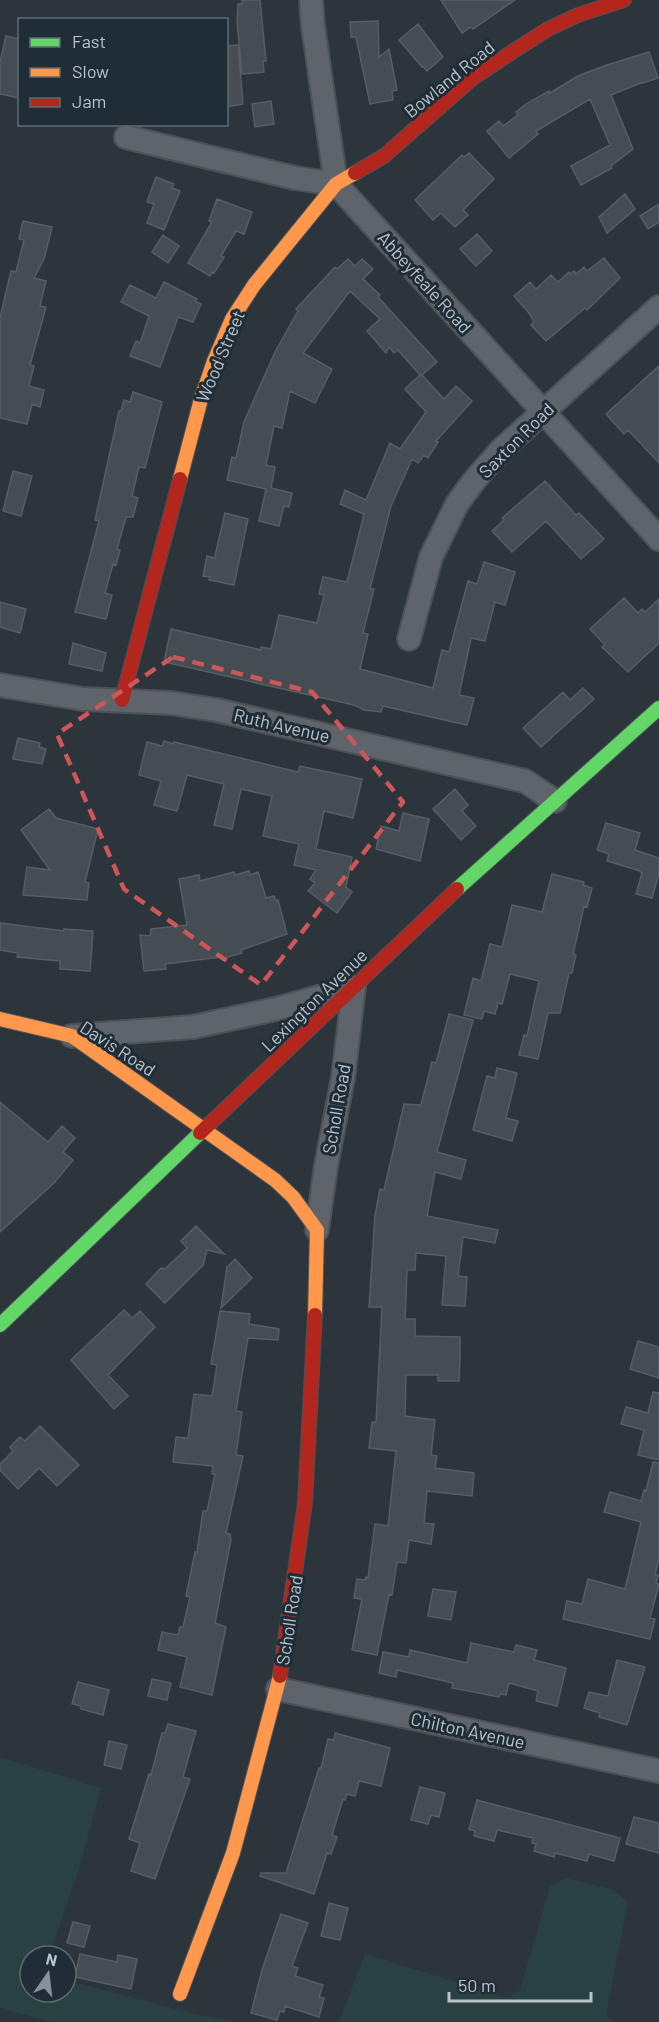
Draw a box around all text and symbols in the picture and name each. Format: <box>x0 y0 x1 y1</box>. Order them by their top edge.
legend <box>18 18 228 126</box>
text: Fast <box>72 30 106 52</box>
street label: Bowland Road <box>399 36 499 122</box>
text: Slow <box>72 60 109 82</box>
text: Jam <box>72 90 106 112</box>
street label: Abbeyfeale Road <box>373 227 477 337</box>
street label: Wood Street <box>191 307 249 405</box>
street label: Saxton Road <box>474 398 558 482</box>
street label: Ruth Avenue <box>232 703 332 747</box>
street label: Lexington Avenue <box>256 944 372 1056</box>
street label: Davis Road <box>76 1016 160 1080</box>
street label: Scholl Road <box>317 1062 355 1156</box>
street label: Scholl Road <box>271 1573 307 1667</box>
street label: Chilton Avenue <box>409 1707 527 1753</box>
north arrow <box>18 1944 78 2004</box>
text: N <box>44 1948 59 1969</box>
scale bar <box>449 1965 592 2003</box>
text: 50 m <box>458 1974 496 1996</box>

